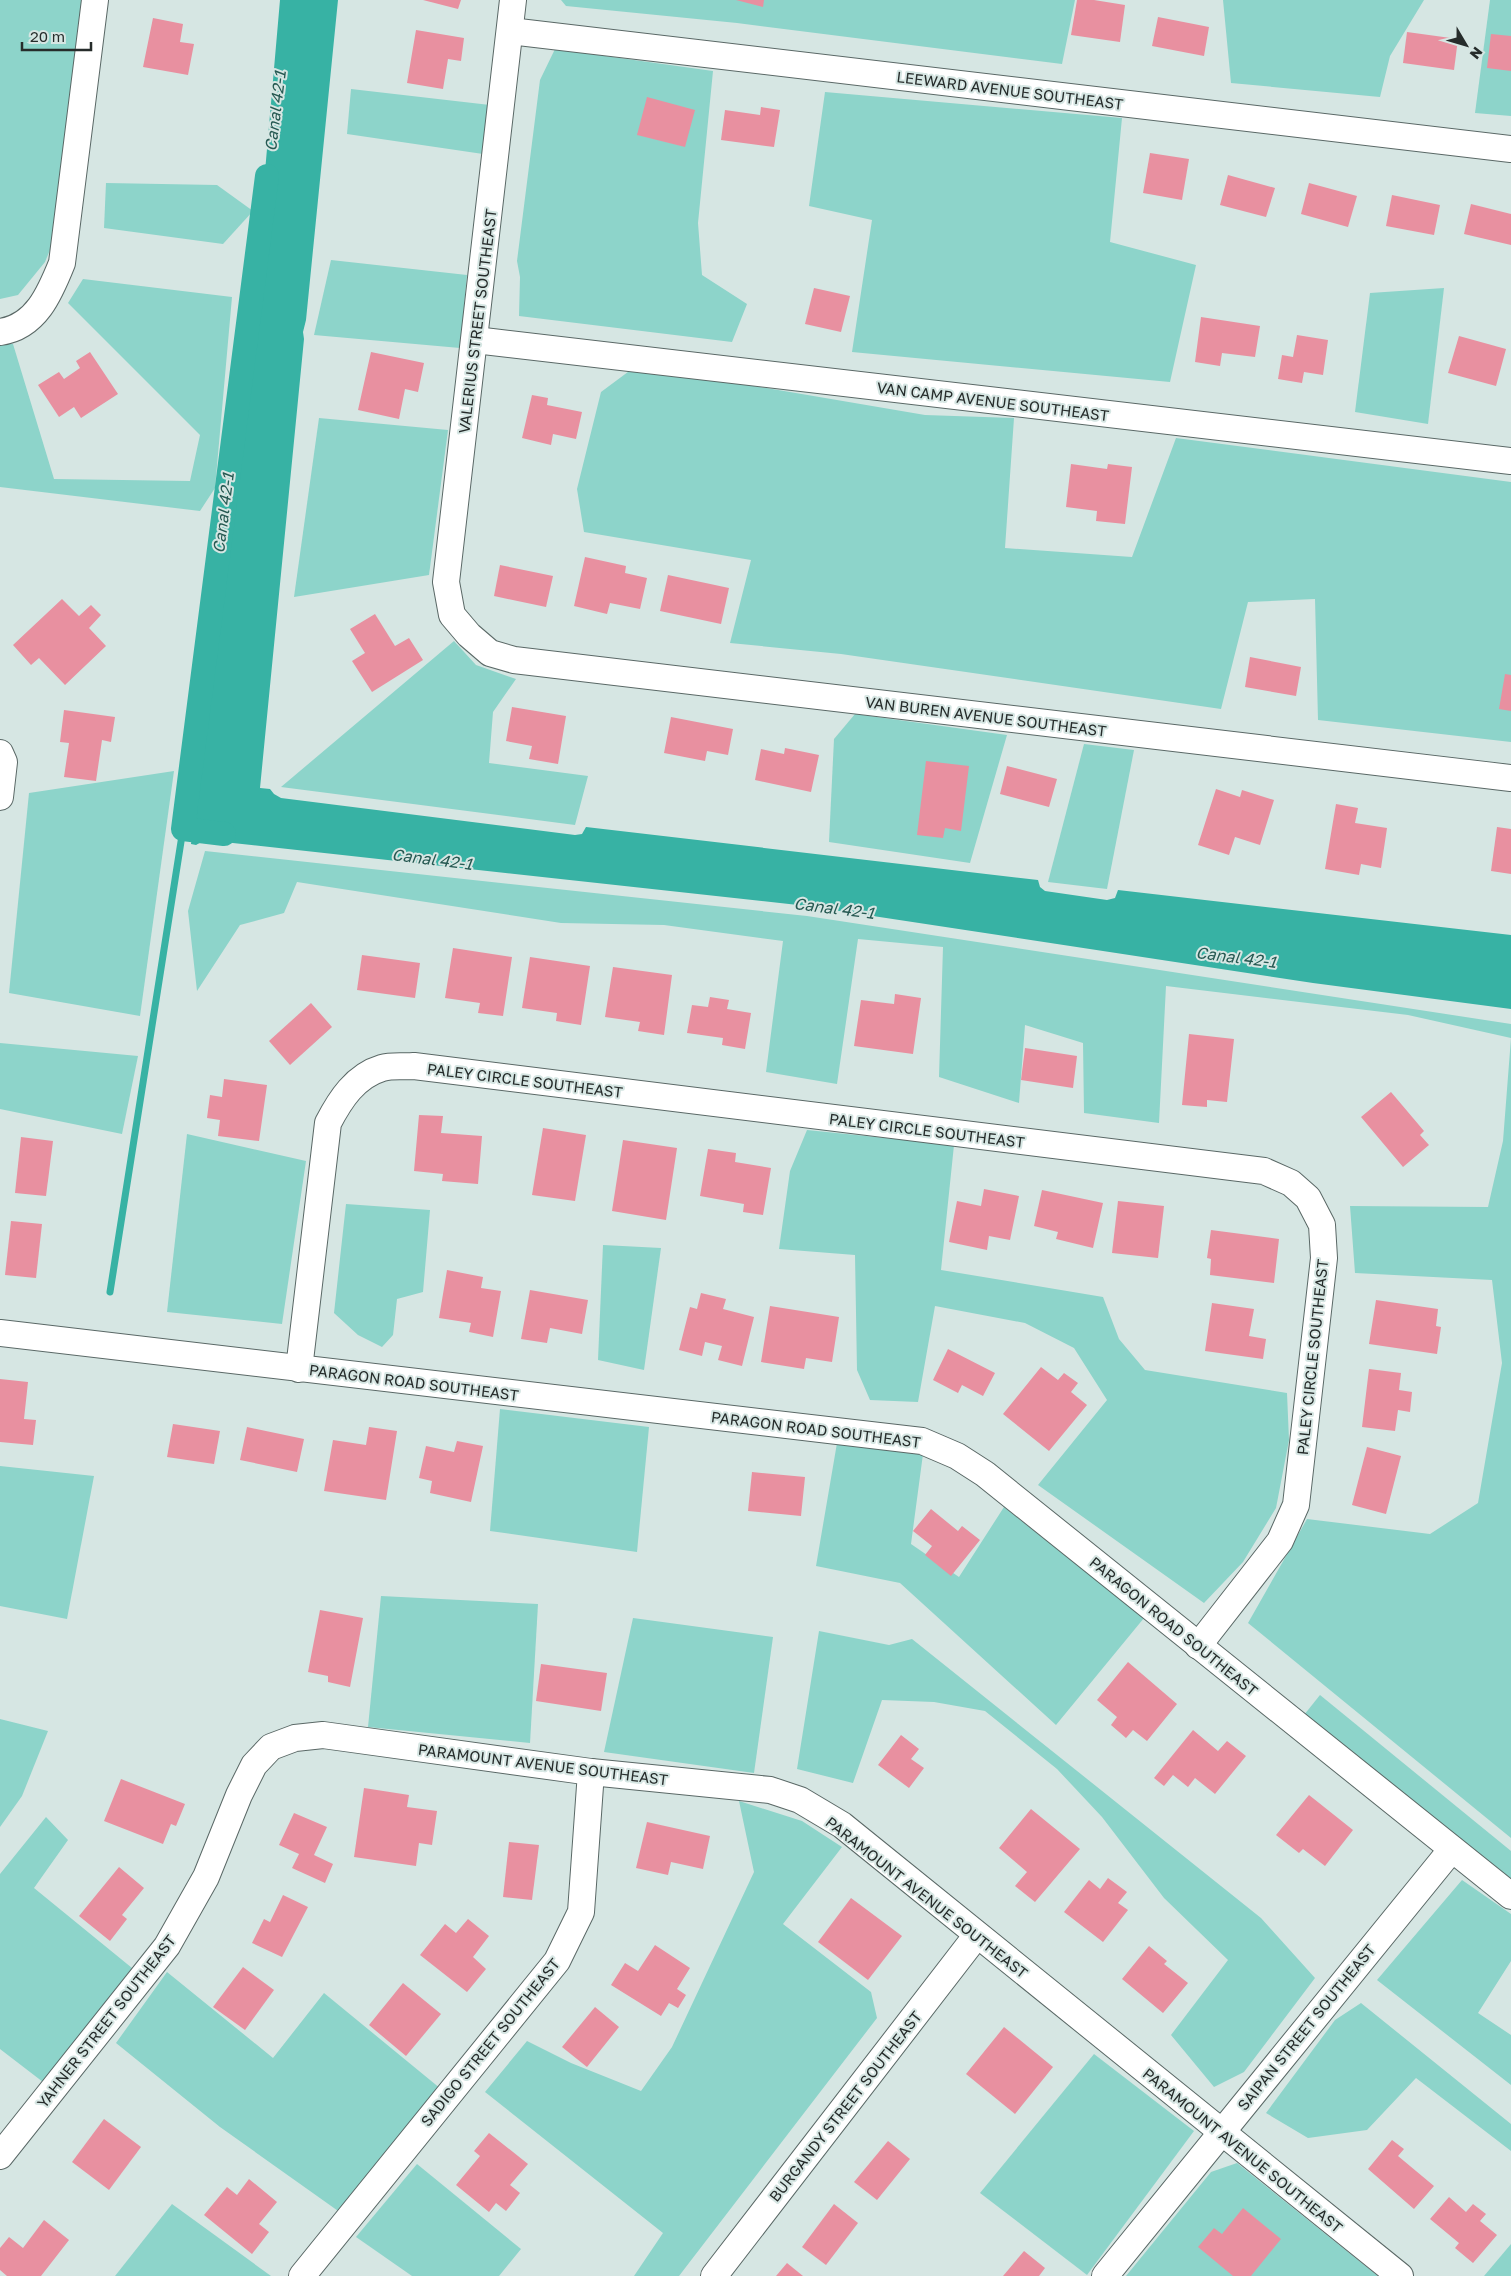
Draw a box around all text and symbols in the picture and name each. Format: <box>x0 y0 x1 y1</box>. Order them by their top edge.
scale bar <box>22 20 91 52</box>
north arrow <box>1441 20 1491 70</box>
text: 20 m <box>30 27 65 45</box>
text: N <box>1467 44 1487 63</box>
street label: LEEWARD AVENUE SOUTHEAST <box>896 67 1124 113</box>
water label: Canal 42-1 <box>260 69 290 152</box>
street label: VALERIUS STREET SOUTHEAST <box>454 208 500 434</box>
street label: VAN CAMP AVENUE SOUTHEAST <box>876 378 1110 424</box>
water label: Canal 42-1 <box>208 471 238 554</box>
street label: VAN BUREN AVENUE SOUTHEAST <box>864 692 1108 740</box>
water label: Canal 42-1 <box>391 844 474 874</box>
water label: Canal 42-1 <box>793 893 876 923</box>
water label: Canal 42-1 <box>1195 942 1278 972</box>
street label: PALEY CIRCLE SOUTHEAST <box>426 1059 624 1101</box>
street label: PALEY CIRCLE SOUTHEAST <box>828 1109 1026 1151</box>
street label: PALEY CIRCLE SOUTHEAST <box>1293 1258 1331 1456</box>
street label: PARAGON ROAD SOUTHEAST <box>308 1360 520 1404</box>
street label: PARAGON ROAD SOUTHEAST <box>710 1407 922 1451</box>
street label: PARAGON ROAD SOUTHEAST <box>1086 1553 1262 1699</box>
street label: PARAMOUNT AVENUE SOUTHEAST <box>417 1740 669 1788</box>
street label: PARAMOUNT AVENUE SOUTHEAST <box>822 1812 1032 1982</box>
street label: YAHNER STREET SOUTHEAST <box>33 1931 179 2111</box>
street label: SAIPAN STREET SOUTHEAST <box>1233 1940 1379 2114</box>
street label: SADIGO STREET SOUTHEAST <box>417 1954 563 2130</box>
street label: BURGANDY STREET SOUTHEAST <box>765 2007 925 2205</box>
street label: PARAMOUNT AVENUE SOUTHEAST <box>1140 2064 1346 2236</box>

